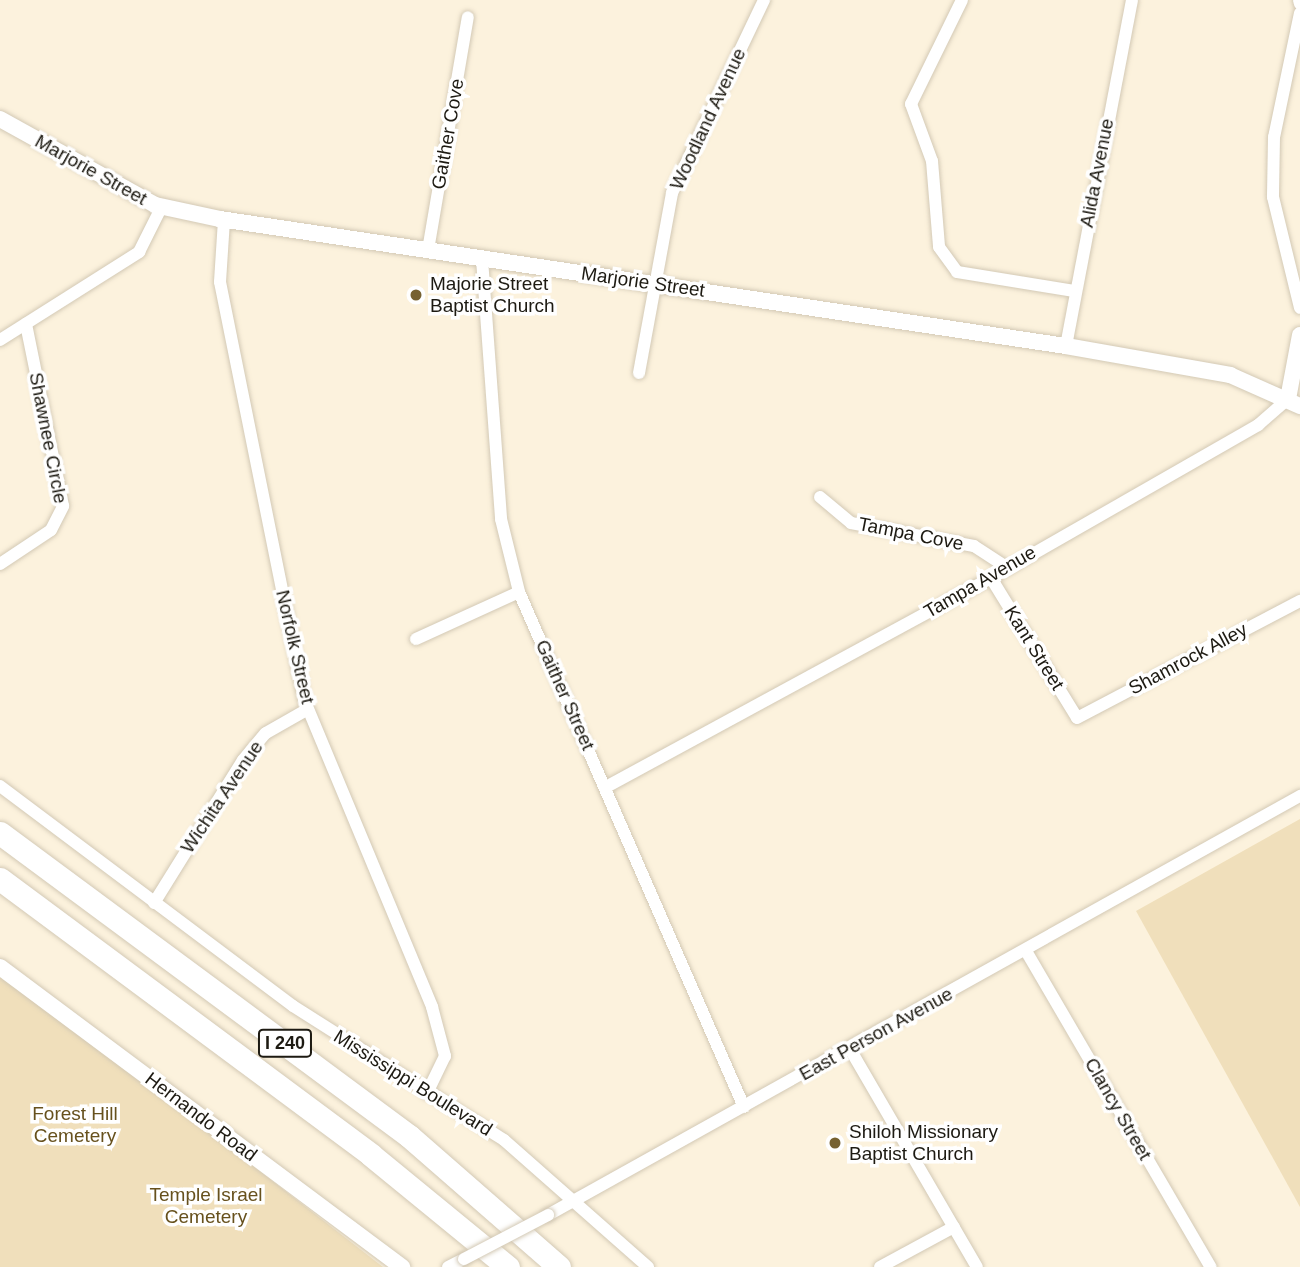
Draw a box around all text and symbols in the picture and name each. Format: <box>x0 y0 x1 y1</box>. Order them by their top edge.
street label: Woodland Avenue <box>665 44 751 194</box>
street label: Gaither Cove <box>427 77 469 191</box>
street label: Alida Avenue <box>1075 116 1119 230</box>
street label: Marjorie Street <box>31 130 151 210</box>
street label: Marjorie Street <box>580 262 706 302</box>
place label: Majorie Street Baptist Church <box>430 273 555 317</box>
marker: Majorie Street Baptist Church <box>408 287 424 303</box>
street label: Shawnee Circle <box>24 371 72 505</box>
street label: Tampa Cove <box>856 513 966 555</box>
street label: Tampa Avenue <box>920 541 1040 623</box>
street label: Norfolk Street <box>271 588 319 706</box>
street label: Kant Street <box>999 602 1069 694</box>
street label: Shamrock Alley <box>1124 618 1252 700</box>
street label: Gaither Street <box>531 636 599 754</box>
street label: Wichita Avenue <box>176 736 268 858</box>
street label: East Person Avenue <box>795 982 957 1086</box>
street label: Mississippi Boulevard <box>329 1025 497 1141</box>
road number: I 240 <box>257 1028 313 1058</box>
street label: Clancy Street <box>1080 1054 1156 1164</box>
street label: Hernando Road <box>141 1068 261 1166</box>
park label: Forest Hill Cemetery <box>32 1103 118 1147</box>
place label: Shiloh Missionary Baptist Church <box>849 1121 998 1165</box>
marker: Shiloh Missionary Baptist Church <box>827 1135 843 1151</box>
park label: Temple Israel Cemetery <box>150 1184 262 1228</box>

